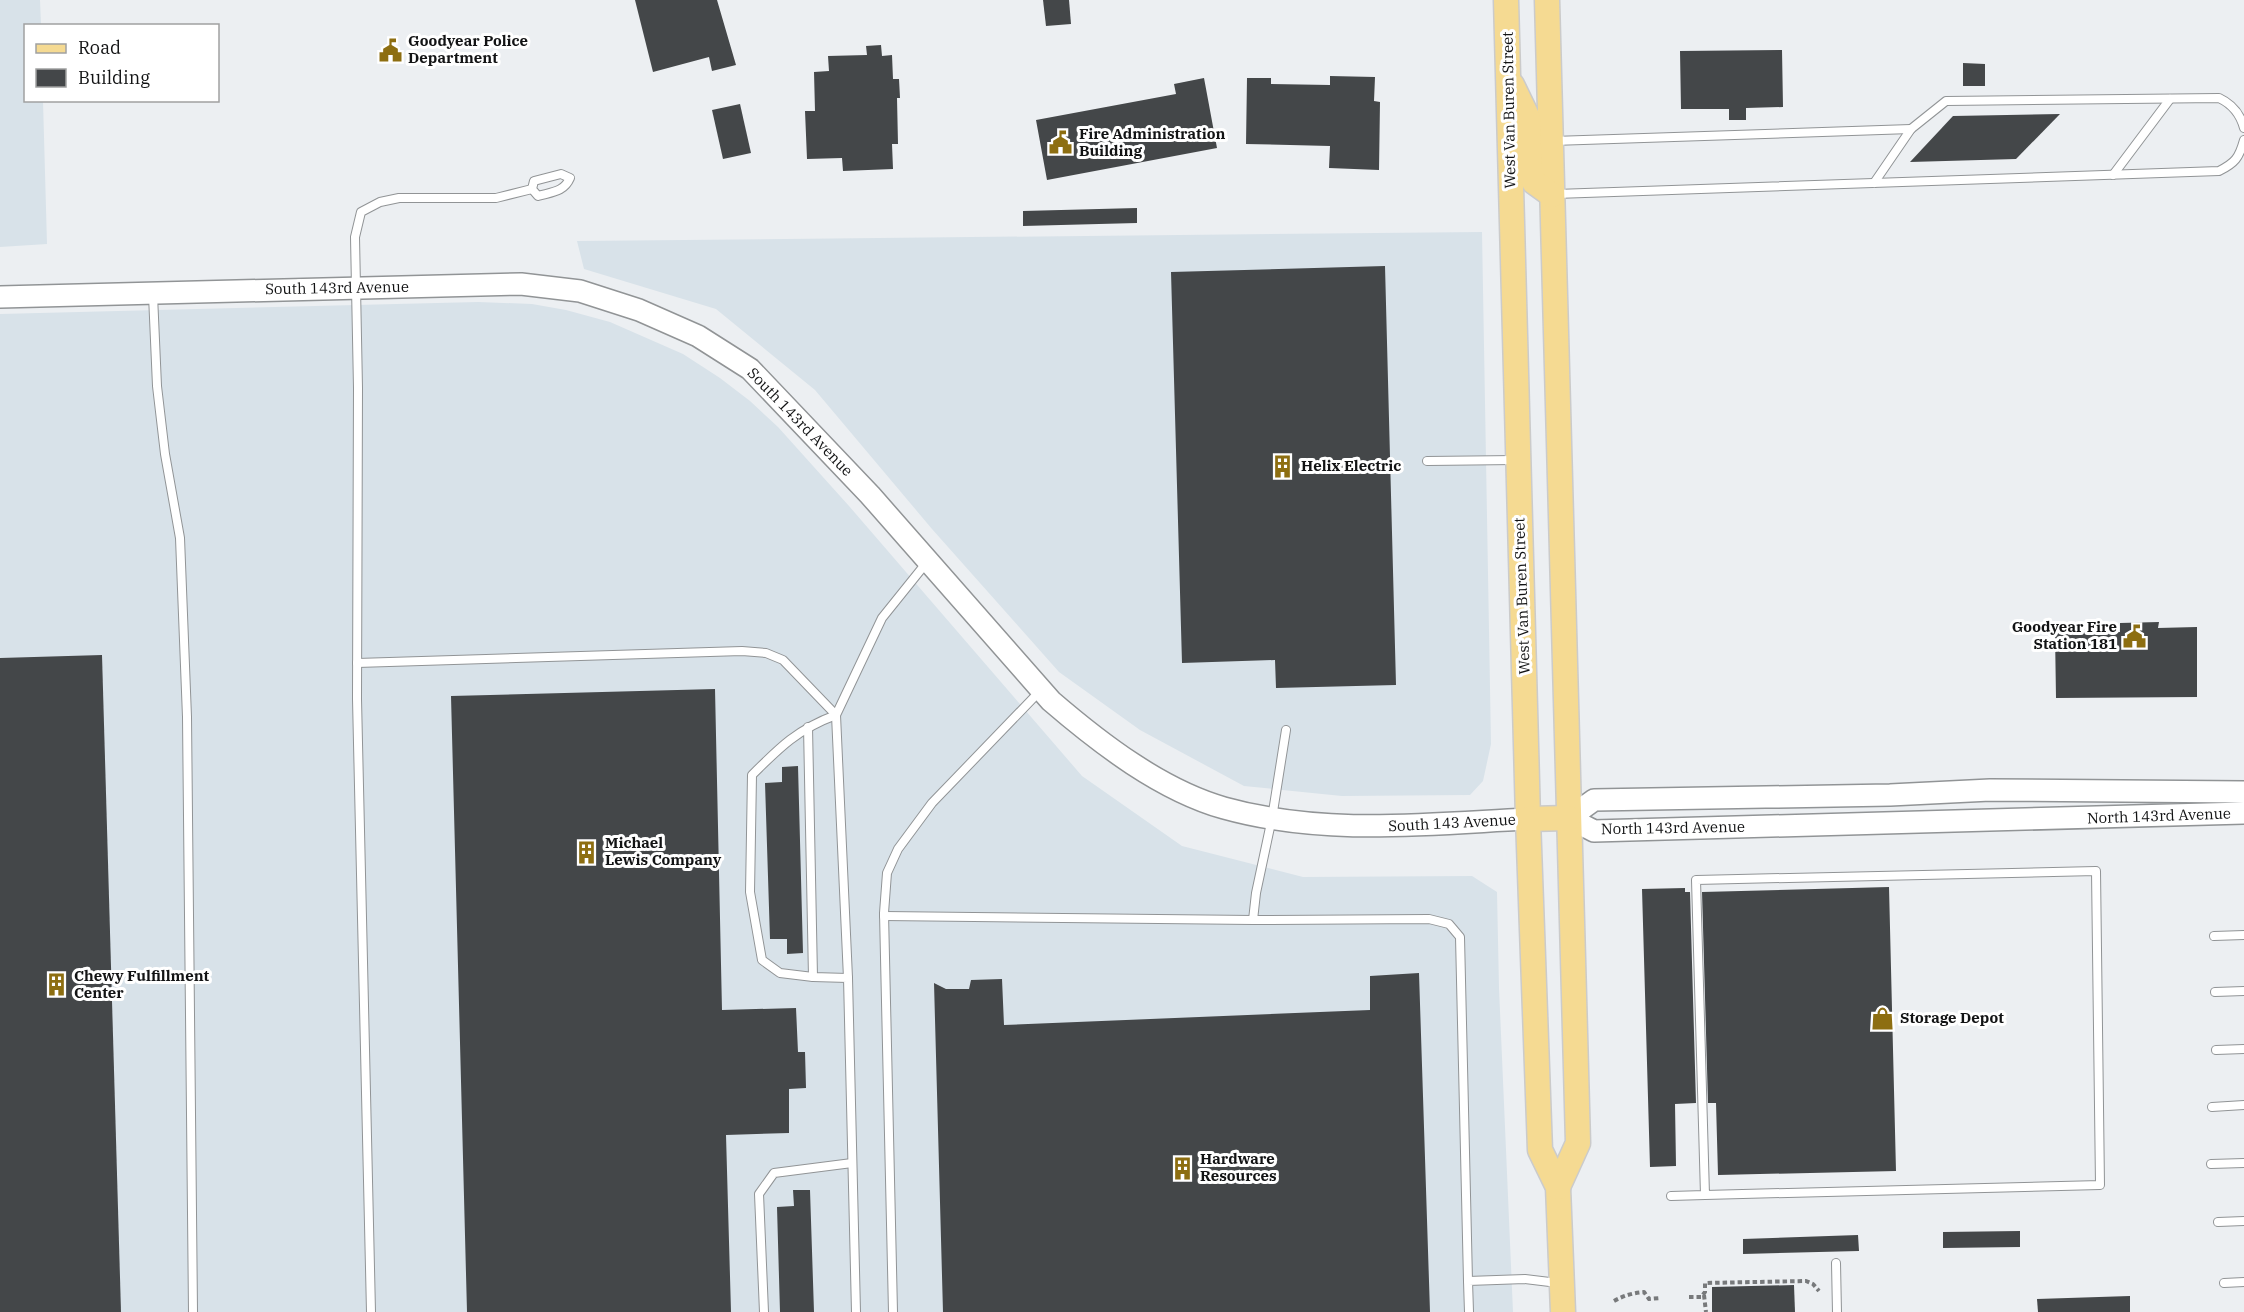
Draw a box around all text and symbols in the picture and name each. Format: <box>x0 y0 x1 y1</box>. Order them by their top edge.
legend <box>24 24 219 102</box>
place label: Goodyear Police Department <box>408 31 528 67</box>
street label: West Van Buren Street <box>1498 31 1519 189</box>
text: Road <box>78 36 121 59</box>
public building icon: Goodyear Police Department <box>377 37 403 63</box>
text: Building <box>78 66 150 89</box>
place label: Fire Administration Building <box>1079 124 1225 160</box>
public building icon: Fire Administration Building <box>1048 130 1074 156</box>
street label: South 143rd Avenue <box>265 277 409 298</box>
street label: South 143rd Avenue <box>744 363 857 480</box>
building icon: Helix Electric <box>1270 453 1296 479</box>
place label: Helix Electric <box>1301 456 1401 475</box>
street label: West Van Buren Street <box>1509 517 1534 675</box>
place label: Goodyear Fire Station 181 <box>2012 617 2117 653</box>
public building icon: Goodyear Fire Station 181 <box>2122 623 2148 649</box>
street label: North 143rd Avenue <box>2087 803 2231 828</box>
street label: South 143 Avenue <box>1388 810 1516 835</box>
street label: North 143rd Avenue <box>1601 817 1745 838</box>
place label: Michael Lewis Company <box>605 833 722 869</box>
building icon: Michael Lewis Company <box>574 839 600 865</box>
place label: Chewy Fulfillment Center <box>74 966 210 1002</box>
building icon: Chewy Fulfillment Center <box>43 972 69 998</box>
shop icon: Storage Depot <box>1869 1005 1895 1031</box>
place label: Storage Depot <box>1900 1008 2004 1027</box>
place label: Hardware Resources <box>1200 1149 1277 1185</box>
building icon: Hardware Resources <box>1169 1155 1195 1181</box>

